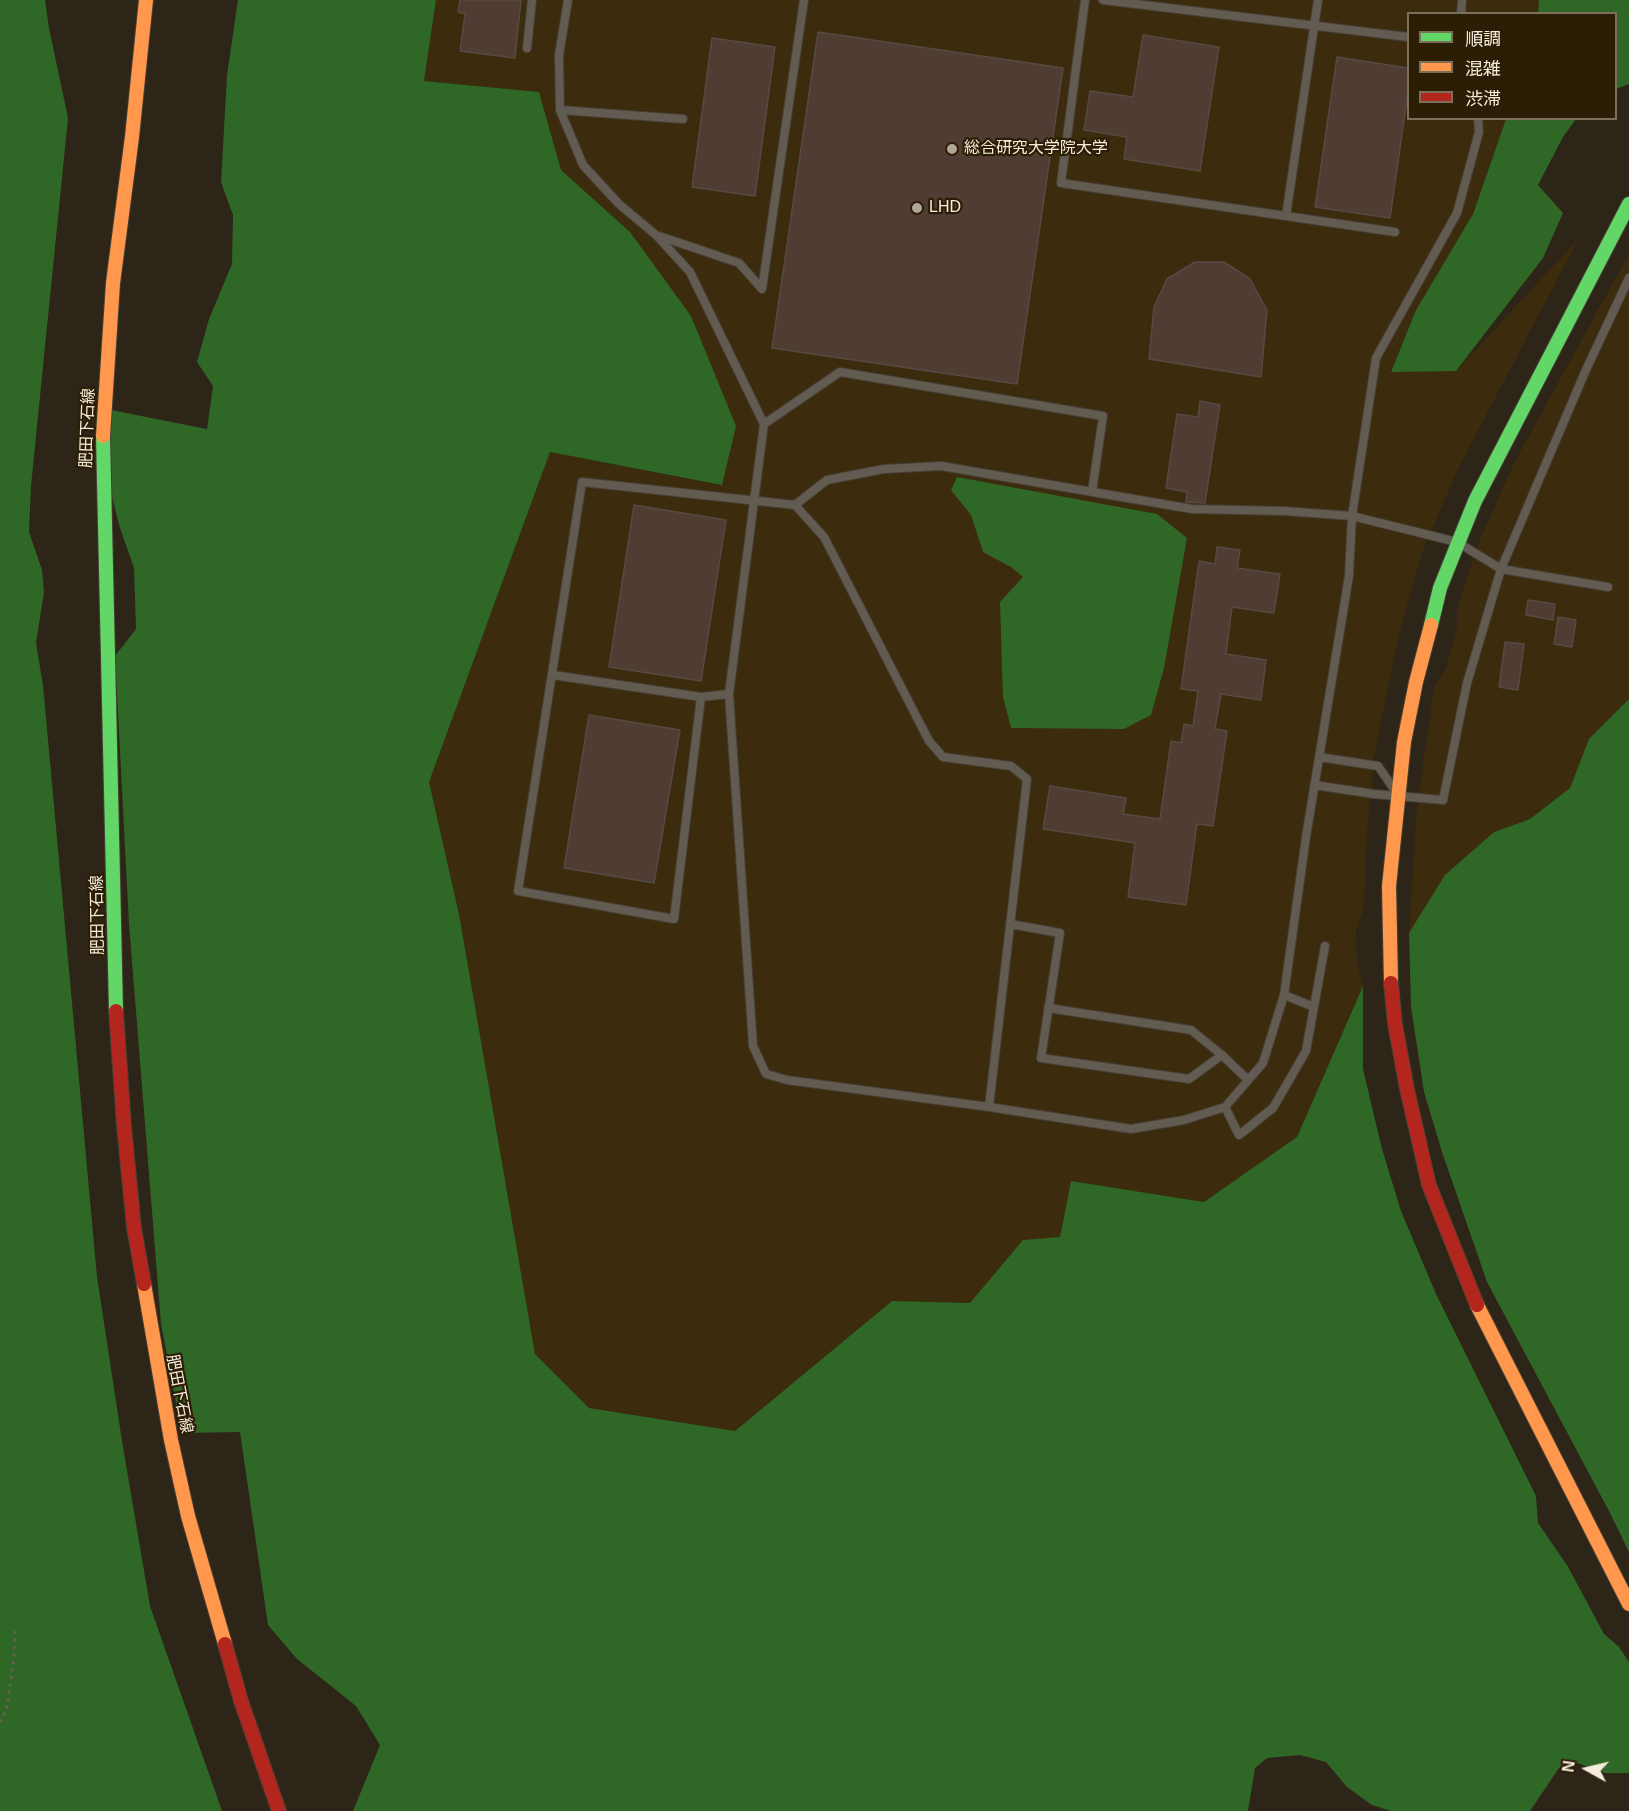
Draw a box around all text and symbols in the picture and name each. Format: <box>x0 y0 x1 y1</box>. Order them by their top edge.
legend <box>1407 12 1617 120</box>
text: 順調 <box>1465 29 1501 49</box>
text: 混雑 <box>1465 59 1501 79</box>
text: 渋滞 <box>1465 89 1501 109</box>
place label: 総合研究大学院大学 <box>964 139 1108 159</box>
marker: 総合研究大学院大学 <box>945 142 959 156</box>
place label: LHD <box>929 198 961 218</box>
marker: LHD <box>910 201 924 215</box>
street label: 肥田下石線 <box>77 388 99 468</box>
street label: 肥田下石線 <box>88 875 108 955</box>
street label: 肥田下石線 <box>162 1353 196 1435</box>
north arrow <box>1557 1739 1617 1799</box>
text: N <box>1559 1760 1578 1773</box>

